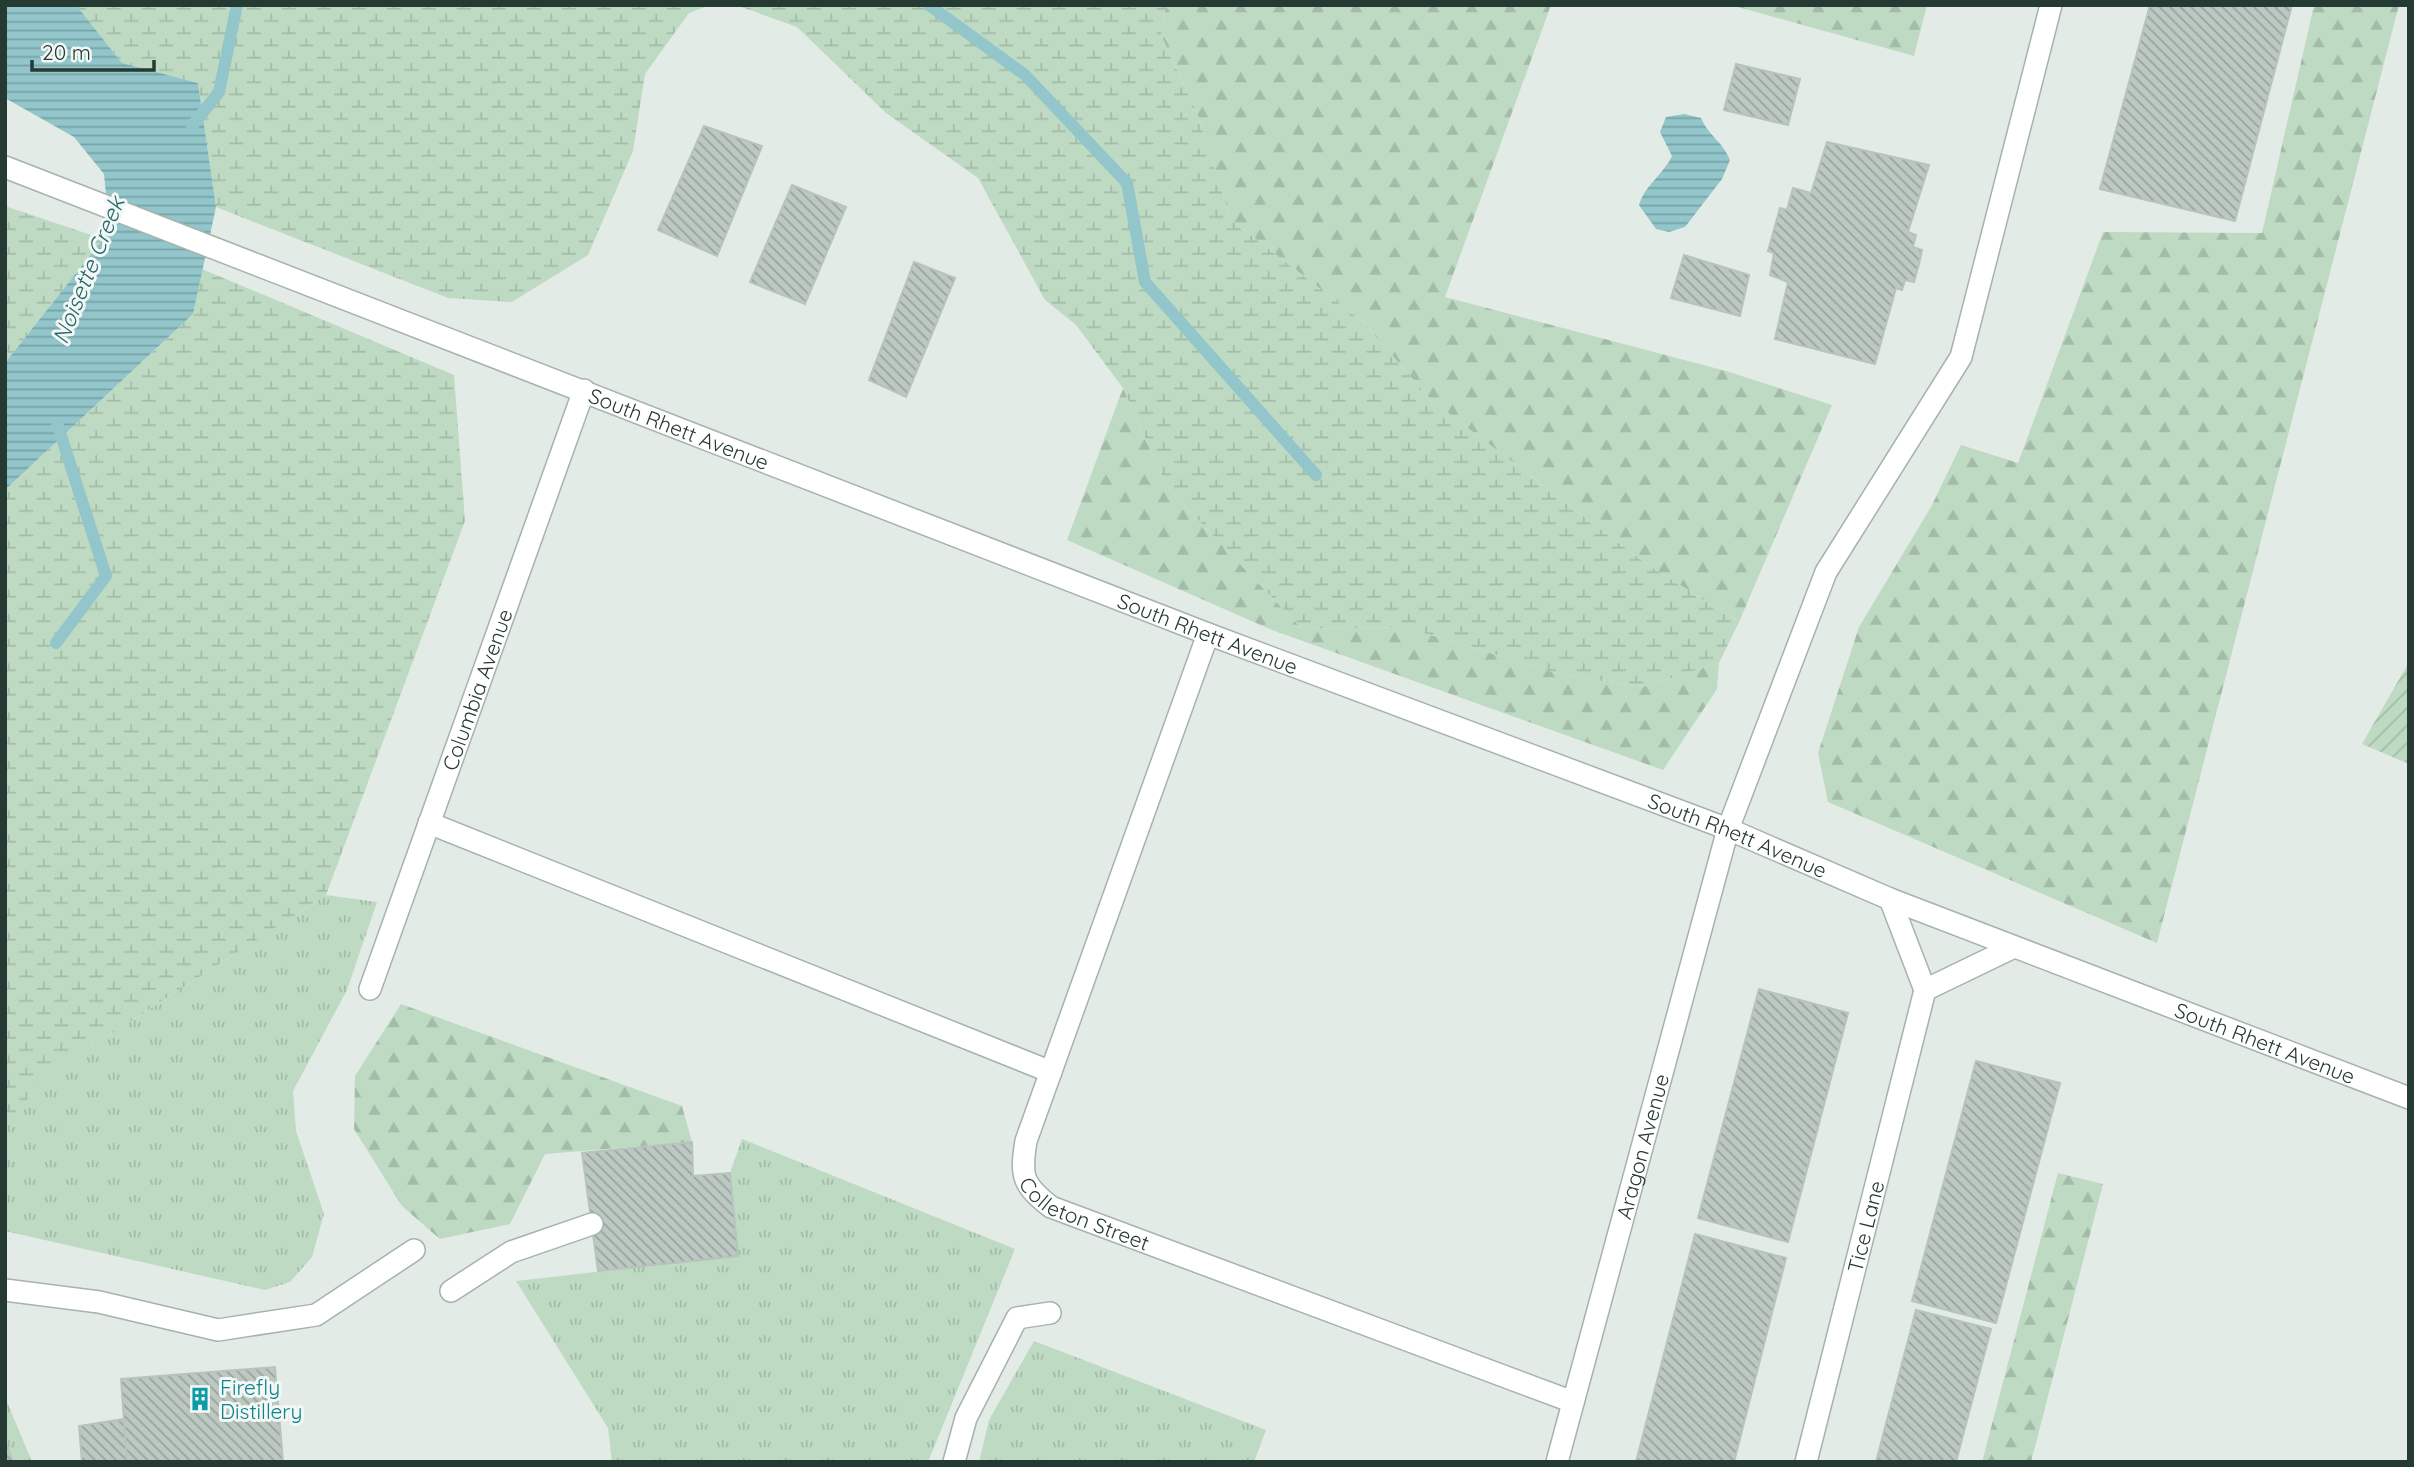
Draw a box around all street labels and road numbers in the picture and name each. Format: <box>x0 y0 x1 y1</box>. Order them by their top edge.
street label: South Rhett Avenue <box>585 382 773 475</box>
street label: South Rhett Avenue <box>1114 587 1302 680</box>
street label: Columbia Avenue <box>436 605 518 774</box>
street label: South Rhett Avenue <box>1644 787 1831 883</box>
street label: South Rhett Avenue <box>2171 996 2359 1089</box>
street label: Aragon Avenue <box>1610 1071 1674 1222</box>
street label: Colleton Street <box>1014 1172 1153 1256</box>
street label: Tice Lane <box>1841 1178 1889 1275</box>

